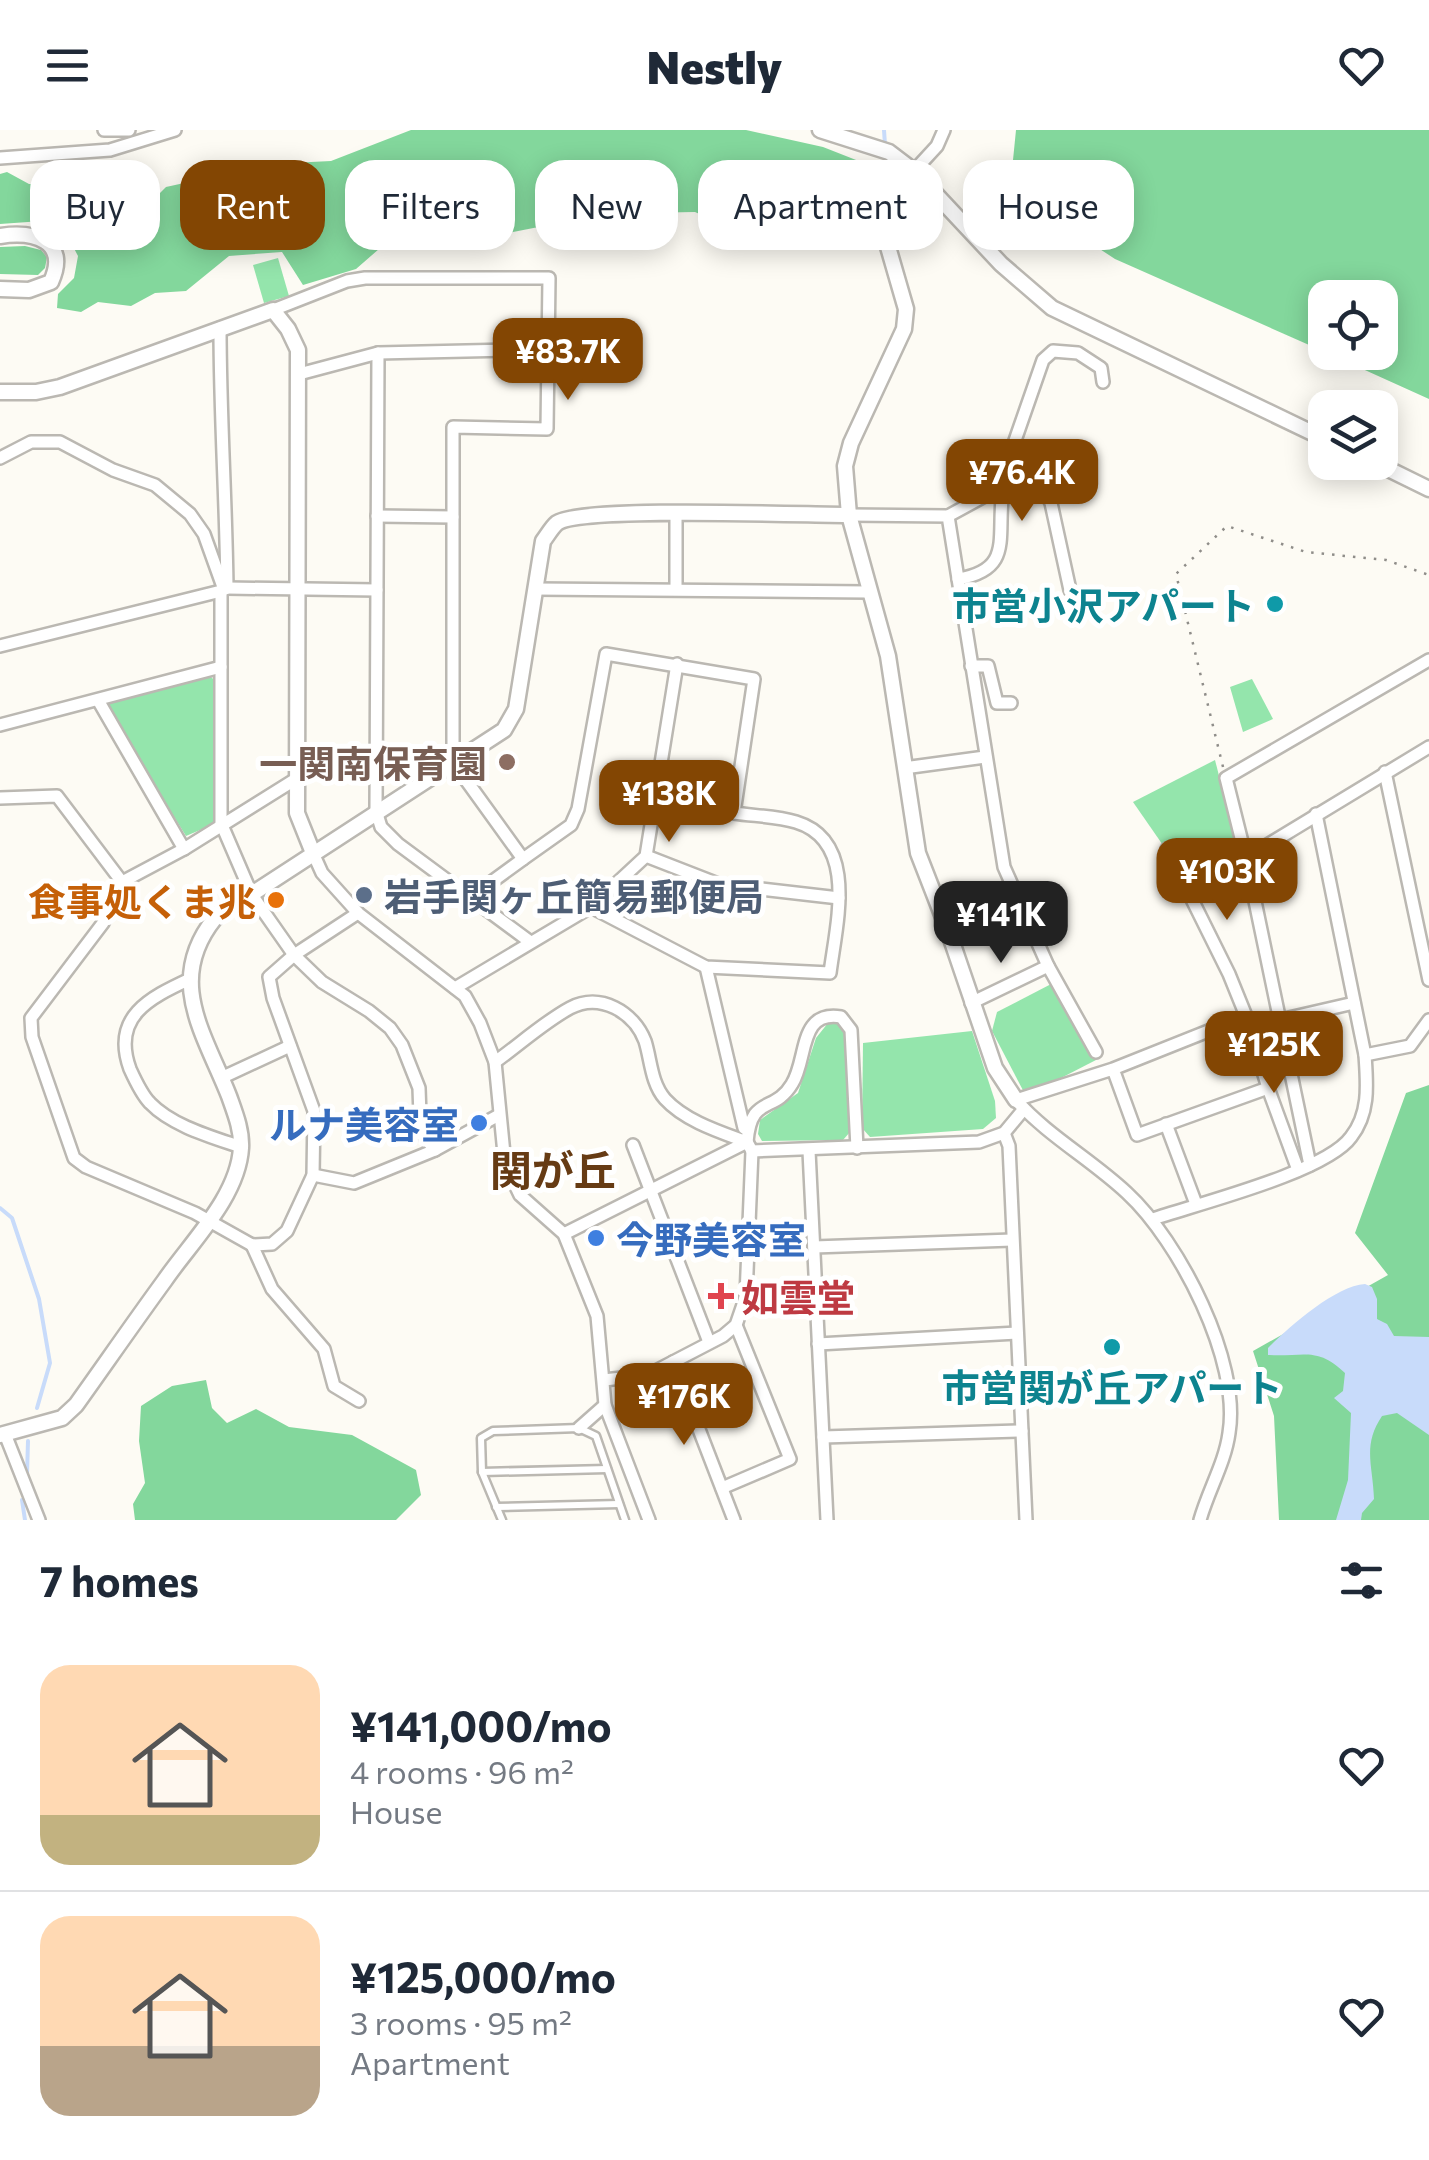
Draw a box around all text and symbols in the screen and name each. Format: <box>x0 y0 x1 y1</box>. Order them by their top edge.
icon: menu <box>40 38 95 93</box>
text: Nestly <box>647 38 782 93</box>
icon: heart <box>1334 38 1389 93</box>
chip: Buy <box>30 160 160 250</box>
chip: Rent <box>180 160 325 250</box>
chip: Filters <box>345 160 515 250</box>
chip: New <box>535 160 678 250</box>
chip: Apartment <box>698 160 943 250</box>
chip: House <box>963 160 1134 250</box>
map controls <box>1308 280 1398 480</box>
button: locate <box>1308 280 1398 370</box>
pin: ¥83.7K <box>487 318 649 403</box>
text: ¥83.7K <box>515 330 621 370</box>
button: layers <box>1308 390 1398 480</box>
pin: ¥76.4K <box>941 439 1103 524</box>
text: ¥76.4K <box>968 451 1076 491</box>
place label: 市営小沢アパート <box>952 581 1255 628</box>
marker: 市営小沢アパート <box>1264 593 1286 615</box>
place label: 一関南保育園 <box>259 739 487 786</box>
marker: 一関南保育園 <box>496 751 518 773</box>
pin: ¥138K <box>599 760 739 845</box>
text: ¥138K <box>621 772 717 812</box>
pin: ¥103K <box>1157 838 1297 923</box>
text: ¥103K <box>1178 850 1276 890</box>
place label: 岩手関ヶ丘簡易郵便局 <box>384 872 764 919</box>
place label: 食事処くま兆 <box>28 877 256 924</box>
pin: ¥141K <box>931 881 1071 966</box>
marker: 岩手関ヶ丘簡易郵便局 <box>353 884 375 906</box>
marker: 食事処くま兆 <box>265 889 287 911</box>
text: ¥141K <box>956 893 1046 933</box>
pin: ¥125K <box>1204 1011 1344 1096</box>
text: ¥125K <box>1227 1023 1321 1063</box>
place label: ルナ美容室 <box>269 1100 459 1147</box>
marker: ルナ美容室 <box>468 1112 490 1134</box>
district label: 関が丘 <box>490 1143 616 1195</box>
place label: 今野美容室 <box>616 1215 806 1262</box>
marker: 今野美容室 <box>585 1227 607 1249</box>
place label: 如雲堂 <box>741 1273 855 1320</box>
marker: 如雲堂 <box>710 1285 732 1307</box>
marker: 市営関が丘アパート <box>1101 1336 1123 1358</box>
pin: ¥176K <box>614 1363 754 1448</box>
place label: 市営関が丘アパート <box>941 1363 1283 1410</box>
text: ¥176K <box>637 1375 731 1415</box>
icon: filters <box>1334 1553 1389 1608</box>
text: 7 homes <box>40 1554 199 1606</box>
text: ¥141,000/mo <box>350 1699 612 1751</box>
icon: home <box>120 1705 240 1825</box>
icon: heart <box>1334 1738 1389 1793</box>
text: 4 rooms · 96 m² <box>350 1751 574 1791</box>
text: House <box>350 1791 442 1831</box>
text: ¥125,000/mo <box>350 1950 616 2002</box>
icon: home <box>120 1956 240 2076</box>
icon: heart <box>1334 1989 1389 2044</box>
text: 3 rooms · 95 m² <box>350 2002 572 2042</box>
text: Apartment <box>350 2042 510 2082</box>

